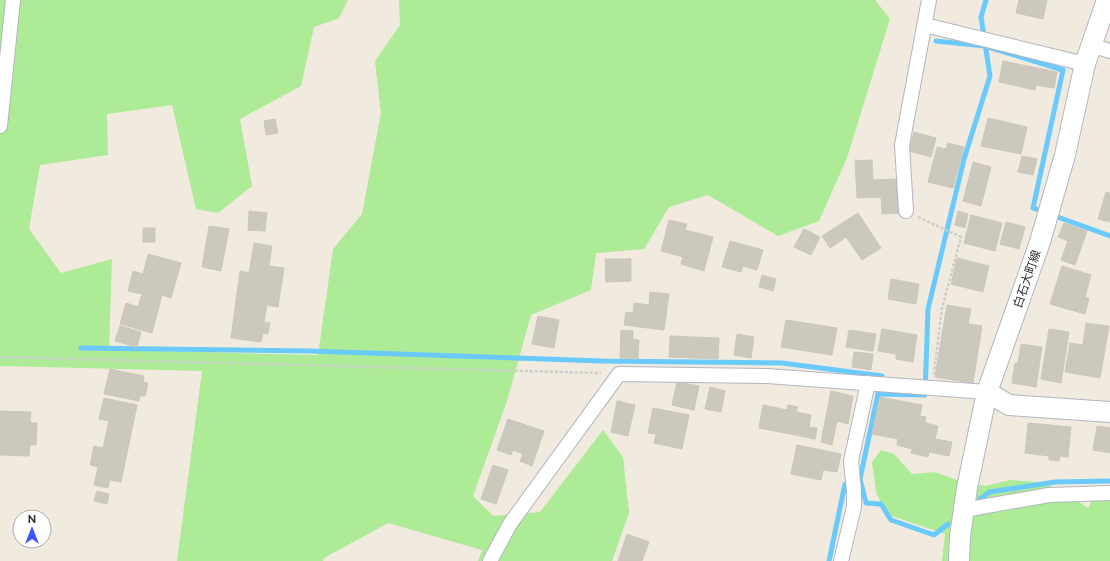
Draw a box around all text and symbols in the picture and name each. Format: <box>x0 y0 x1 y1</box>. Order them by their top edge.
street label: 白石大町線 <box>1011 248 1043 310</box>
north arrow <box>12 509 52 549</box>
text: N <box>28 513 36 526</box>

